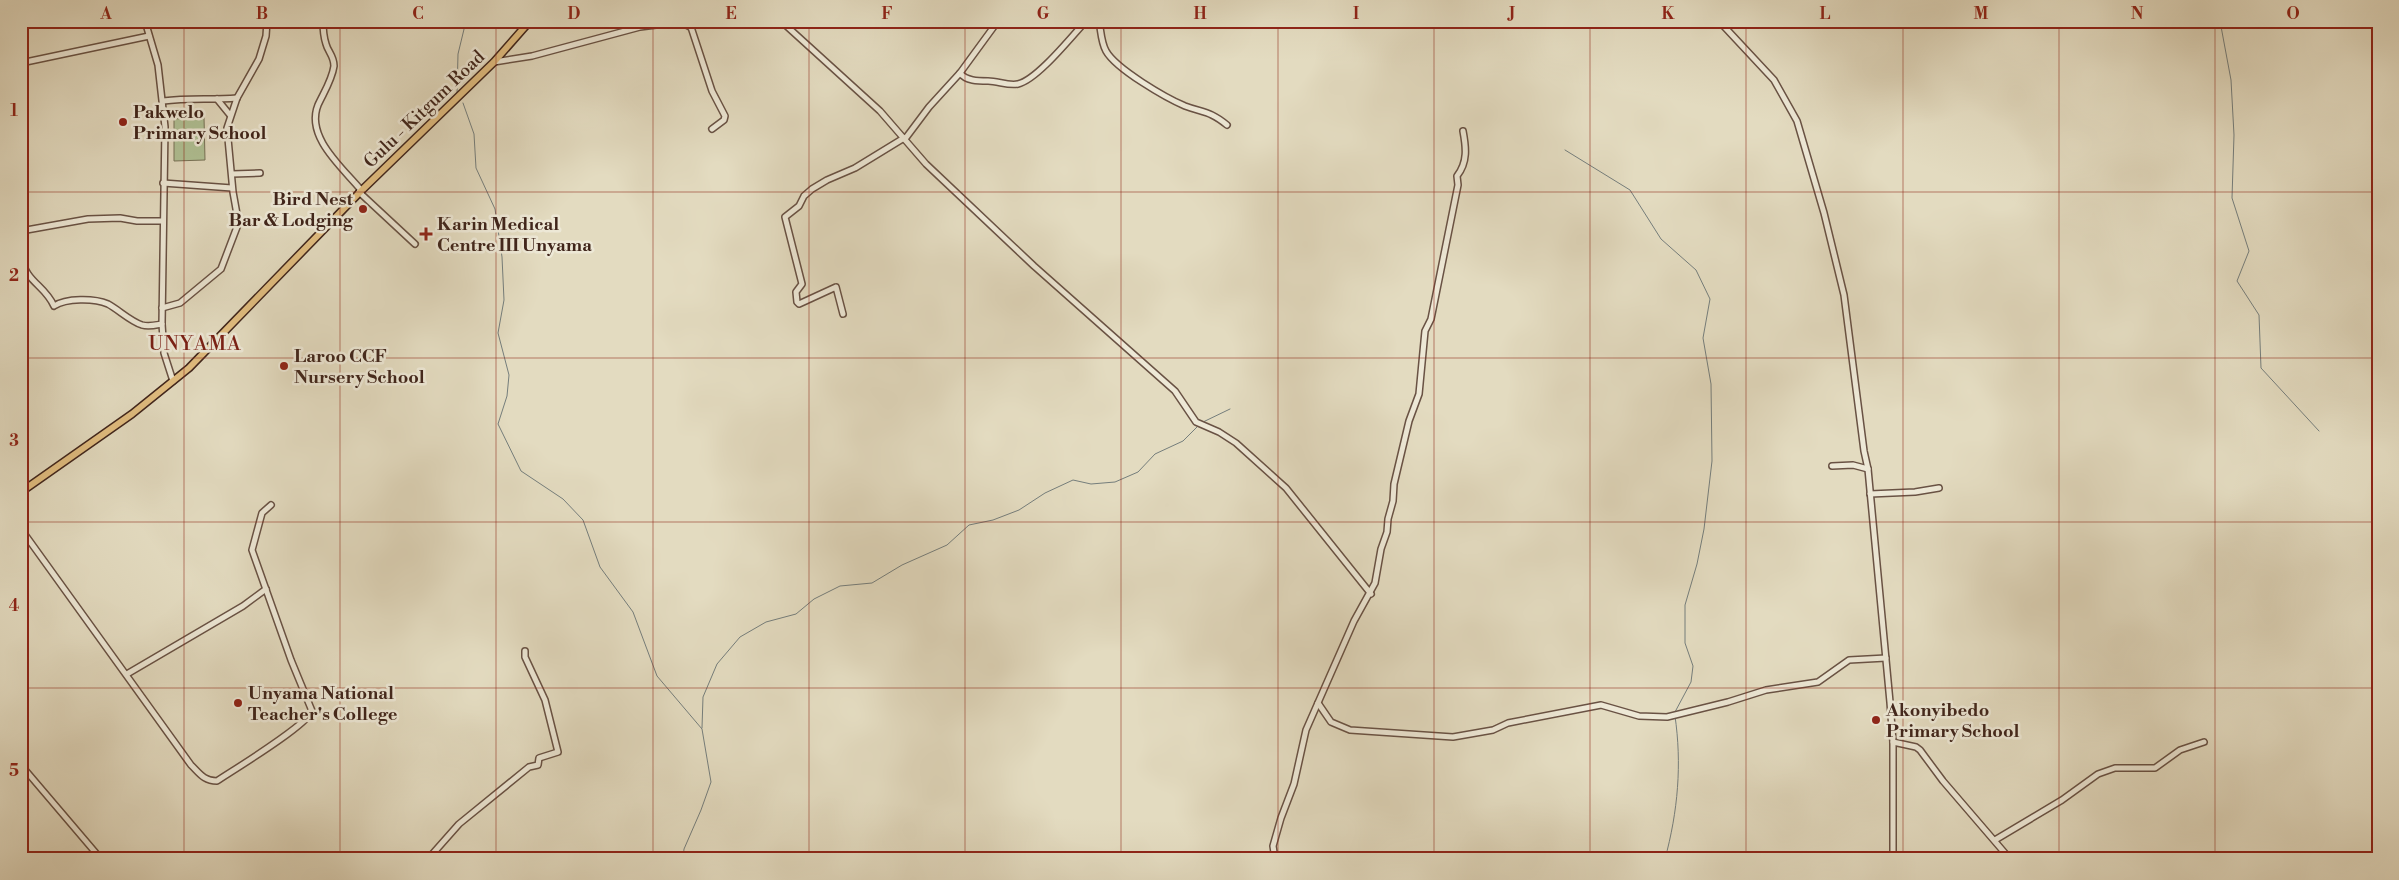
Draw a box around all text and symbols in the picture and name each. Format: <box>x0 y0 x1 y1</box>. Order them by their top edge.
text: A <box>99 4 112 24</box>
text: B <box>256 4 268 24</box>
text: C <box>412 4 424 24</box>
text: D <box>568 4 581 24</box>
text: E <box>725 4 737 24</box>
text: F <box>881 4 893 24</box>
text: G <box>1037 4 1050 24</box>
text: H <box>1193 4 1207 24</box>
text: I <box>1353 4 1359 24</box>
text: J <box>1507 4 1515 24</box>
text: K <box>1662 4 1676 24</box>
text: L <box>1820 4 1831 24</box>
text: M <box>1974 4 1989 24</box>
text: N <box>2131 4 2144 24</box>
text: O <box>2286 4 2300 24</box>
street label: Gulu - Kitgum Road <box>359 45 490 173</box>
text: 1 <box>10 101 18 121</box>
place label: Pakwelo Primary School <box>133 101 267 145</box>
marker: Pakwelo Primary School <box>117 116 129 128</box>
place label: Bird Nest Bar & Lodging <box>228 188 354 232</box>
marker: Bird Nest Bar & Lodging <box>357 203 369 215</box>
place label: Karin Medical Centre III Unyama <box>437 213 592 257</box>
marker: Karin Medical Centre III Unyama <box>419 227 433 241</box>
text: 2 <box>9 266 19 286</box>
district label: UNYAMA <box>148 332 242 357</box>
place label: Laroo CCF Nursery School <box>294 345 425 389</box>
marker: Laroo CCF Nursery School <box>278 360 290 372</box>
text: 3 <box>9 431 19 451</box>
text: 4 <box>9 596 20 616</box>
place label: Unyama National Teacher's College <box>248 682 398 726</box>
marker: Unyama National Teacher's College <box>232 697 244 709</box>
place label: Akonyibedo Primary School <box>1885 699 2020 743</box>
marker: Akonyibedo Primary School <box>1870 714 1882 726</box>
text: 5 <box>9 761 19 781</box>

